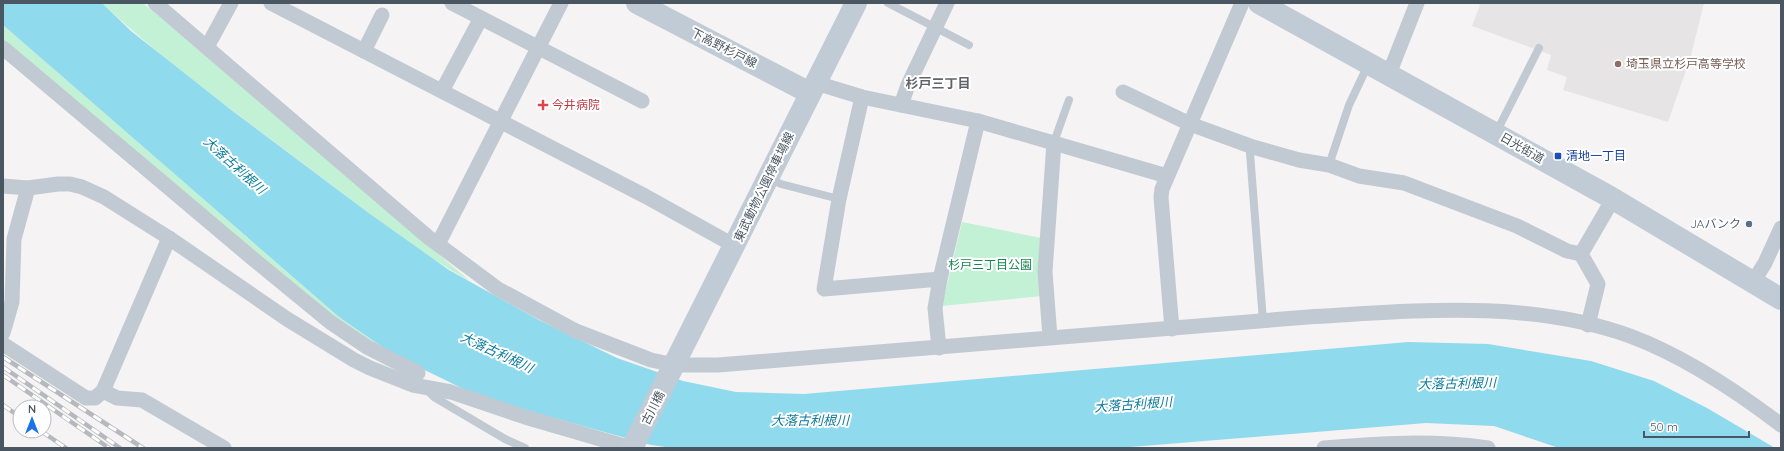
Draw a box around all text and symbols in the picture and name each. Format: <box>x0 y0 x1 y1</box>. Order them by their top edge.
street label: 下高野杉戸線 <box>689 25 760 71</box>
place label: 埼玉県立杉戸高等学校 <box>1626 56 1746 71</box>
marker: 埼玉県立杉戸高等学校 <box>1613 59 1623 69</box>
district label: 杉戸三丁目 <box>905 75 971 91</box>
place label: 今井病院 <box>552 97 600 112</box>
marker: 今井病院 <box>537 99 549 111</box>
street label: 日光街道 <box>1498 129 1547 166</box>
street label: 東武動物公園停車場線 <box>731 130 797 244</box>
water label: 大落古利根川 <box>201 133 271 198</box>
place label: 清地一丁目 <box>1566 148 1626 163</box>
marker: 清地一丁目 <box>1553 151 1563 161</box>
place label: JAバンク <box>1690 216 1741 231</box>
marker: JAバンク <box>1744 219 1754 229</box>
park label: 杉戸三丁目公園 <box>948 257 1032 272</box>
water label: 大落古利根川 <box>458 328 538 377</box>
water label: 大落古利根川 <box>1418 374 1498 392</box>
street label: 古川橋 <box>638 388 667 427</box>
water label: 大落古利根川 <box>1094 393 1174 415</box>
north arrow <box>12 399 52 439</box>
text: N <box>28 402 36 416</box>
water label: 大落古利根川 <box>771 412 851 428</box>
scale bar <box>1644 413 1749 439</box>
text: 50 m <box>1650 419 1678 434</box>

